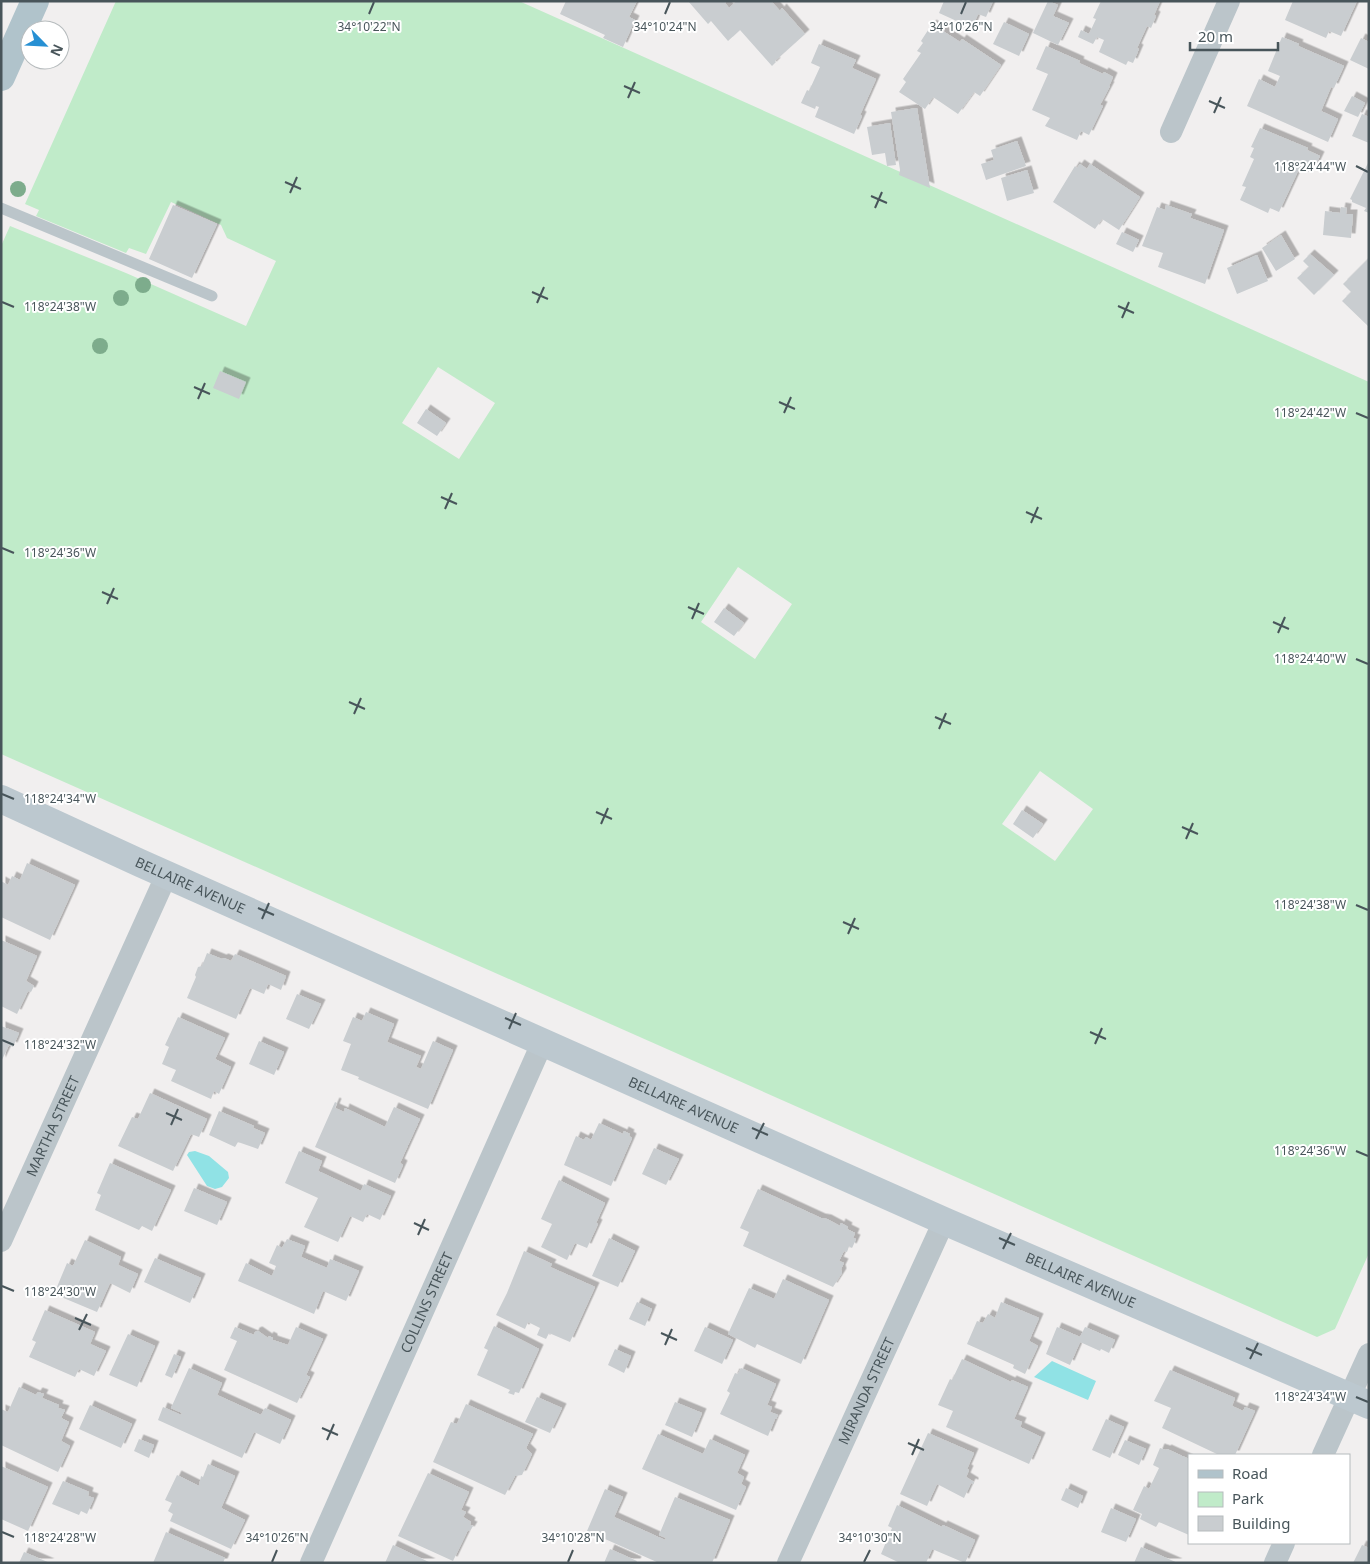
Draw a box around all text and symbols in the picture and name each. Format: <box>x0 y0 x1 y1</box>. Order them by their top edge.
text: 34°10'22"N <box>337 18 401 35</box>
text: 34°10'24"N <box>633 18 697 35</box>
text: 34°10'26"N <box>929 18 993 35</box>
north arrow <box>20 20 70 70</box>
scale bar <box>1190 20 1278 52</box>
text: 20 m <box>1198 26 1233 46</box>
text: N <box>46 41 68 60</box>
text: 118°24'44"W <box>1274 158 1346 175</box>
text: 118°24'38"W <box>24 298 96 315</box>
text: 118°24'42"W <box>1274 404 1346 421</box>
text: 118°24'36"W <box>24 544 96 561</box>
text: 118°24'40"W <box>1274 650 1346 667</box>
text: 118°24'34"W <box>24 790 96 807</box>
street label: BELLAIRE AVENUE <box>132 852 249 918</box>
text: 118°24'38"W <box>1274 896 1346 913</box>
text: 118°24'32"W <box>24 1036 96 1053</box>
street label: MARTHA STREET <box>21 1072 84 1179</box>
street label: BELLAIRE AVENUE <box>626 1072 742 1137</box>
text: 118°24'36"W <box>1274 1142 1346 1159</box>
street label: BELLAIRE AVENUE <box>1023 1247 1139 1312</box>
street label: COLLINS STREET <box>396 1249 457 1356</box>
text: 118°24'30"W <box>24 1283 96 1300</box>
street label: MIRANDA STREET <box>833 1334 899 1448</box>
text: 118°24'34"W <box>1274 1388 1346 1405</box>
legend <box>1188 1454 1350 1544</box>
text: Road <box>1232 1463 1268 1483</box>
text: Park <box>1232 1488 1264 1508</box>
text: Building <box>1232 1513 1290 1533</box>
text: 118°24'28"W <box>24 1529 96 1546</box>
text: 34°10'26"N <box>245 1529 309 1546</box>
text: 34°10'28"N <box>541 1529 605 1546</box>
text: 34°10'30"N <box>838 1529 902 1546</box>

